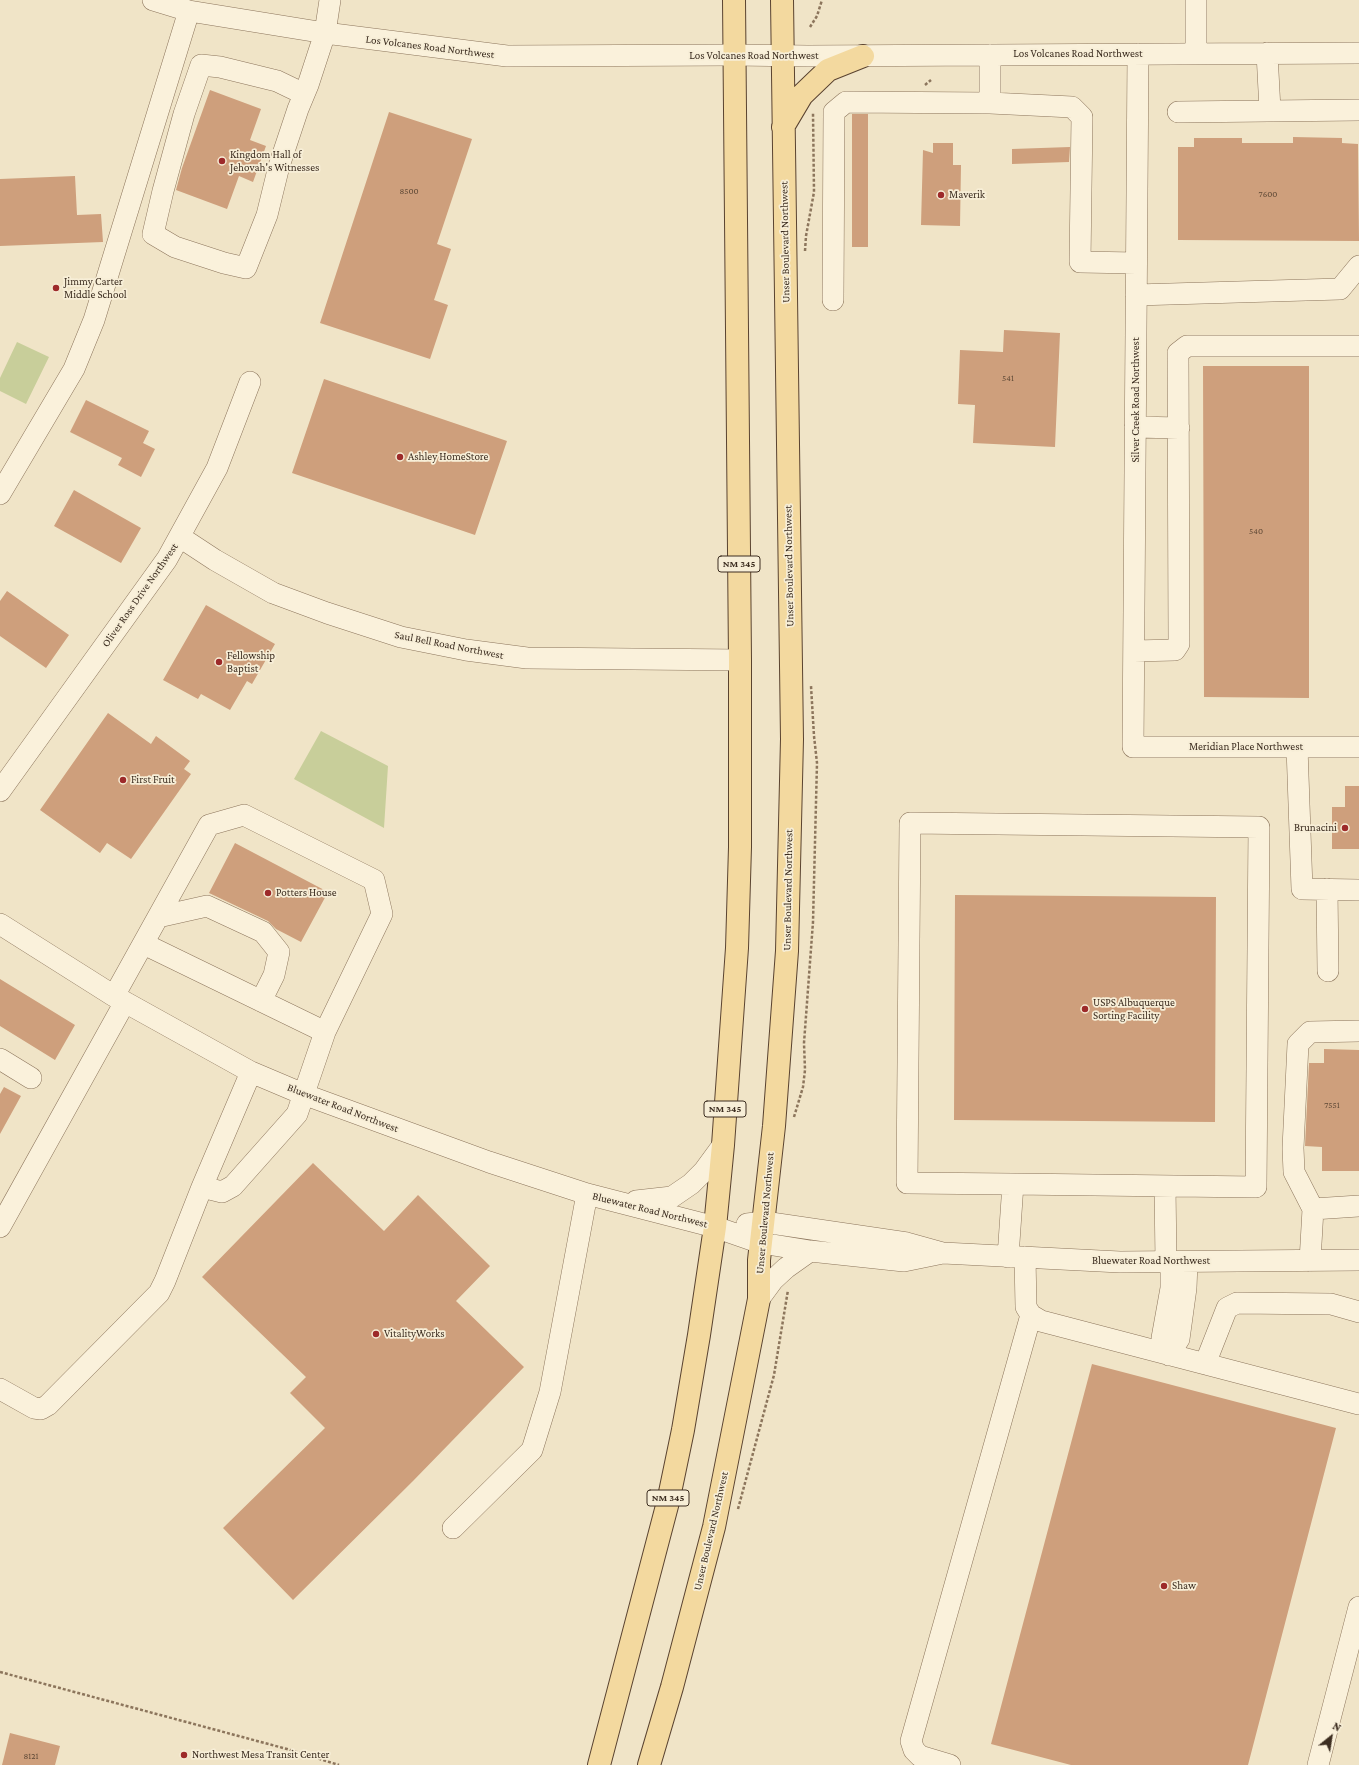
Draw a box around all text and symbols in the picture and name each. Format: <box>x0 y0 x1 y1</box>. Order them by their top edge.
street label: Los Volcanes Road Northwest <box>365 33 495 61</box>
street label: Los Volcanes Road Northwest <box>1013 47 1143 61</box>
street label: Los Volcanes Road Northwest <box>689 49 819 63</box>
place label: Kingdom Hall of Jehovah's Witnesses <box>230 148 319 174</box>
marker: Kingdom Hall of Jehovah's Witnesses <box>217 156 227 166</box>
street label: Unser Boulevard Northwest <box>777 181 793 303</box>
house number: 8500 <box>399 186 419 196</box>
place label: Maverik <box>949 188 985 202</box>
house number: 7600 <box>1259 189 1277 199</box>
marker: Maverik <box>936 190 946 200</box>
place label: Jimmy Carter Middle School <box>64 275 127 301</box>
marker: Jimmy Carter Middle School <box>51 283 61 293</box>
street label: Silver Creek Road Northwest <box>1129 337 1143 463</box>
house number: 541 <box>1002 373 1014 383</box>
place label: Ashley HomeStore <box>408 450 488 464</box>
marker: Ashley HomeStore <box>395 452 405 462</box>
street label: Unser Boulevard Northwest <box>781 505 797 627</box>
house number: 540 <box>1249 526 1263 536</box>
street label: Oliver Ross Drive Northwest <box>99 540 181 650</box>
road number: NM 345 <box>718 556 760 572</box>
street label: Saul Bell Road Northwest <box>393 628 505 662</box>
place label: Fellowship Baptist <box>227 649 275 675</box>
marker: Fellowship Baptist <box>214 657 224 667</box>
street label: Meridian Place Northwest <box>1189 740 1303 754</box>
place label: First Fruit <box>131 773 175 787</box>
marker: First Fruit <box>118 775 128 785</box>
place label: Brunacini <box>1294 821 1337 835</box>
marker: Brunacini <box>1340 823 1350 833</box>
street label: Unser Boulevard Northwest <box>780 829 796 951</box>
place label: Potters House <box>276 886 337 900</box>
marker: Potters House <box>263 888 273 898</box>
place label: USPS Albuquerque Sorting Facility <box>1093 996 1175 1022</box>
marker: USPS Albuquerque Sorting Facility <box>1080 1004 1090 1014</box>
street label: Bluewater Road Northwest <box>285 1081 401 1135</box>
house number: 7551 <box>1324 1100 1340 1110</box>
road number: NM 345 <box>704 1101 746 1117</box>
street label: Unser Boulevard Northwest <box>753 1152 777 1274</box>
street label: Bluewater Road Northwest <box>591 1189 709 1231</box>
street label: Bluewater Road Northwest <box>1092 1254 1210 1268</box>
place label: VitalityWorks <box>384 1327 445 1341</box>
marker: VitalityWorks <box>371 1329 381 1339</box>
street label: Unser Boulevard Northwest <box>691 1470 731 1592</box>
road number: NM 345 <box>647 1490 689 1506</box>
place label: Shaw <box>1172 1579 1196 1593</box>
marker: Shaw <box>1159 1581 1169 1591</box>
north arrow <box>1311 1717 1351 1757</box>
text: N <box>1331 1720 1343 1734</box>
place label: Northwest Mesa Transit Center <box>192 1748 329 1762</box>
marker: Northwest Mesa Transit Center <box>179 1750 189 1760</box>
house number: 8121 <box>23 1751 39 1761</box>

